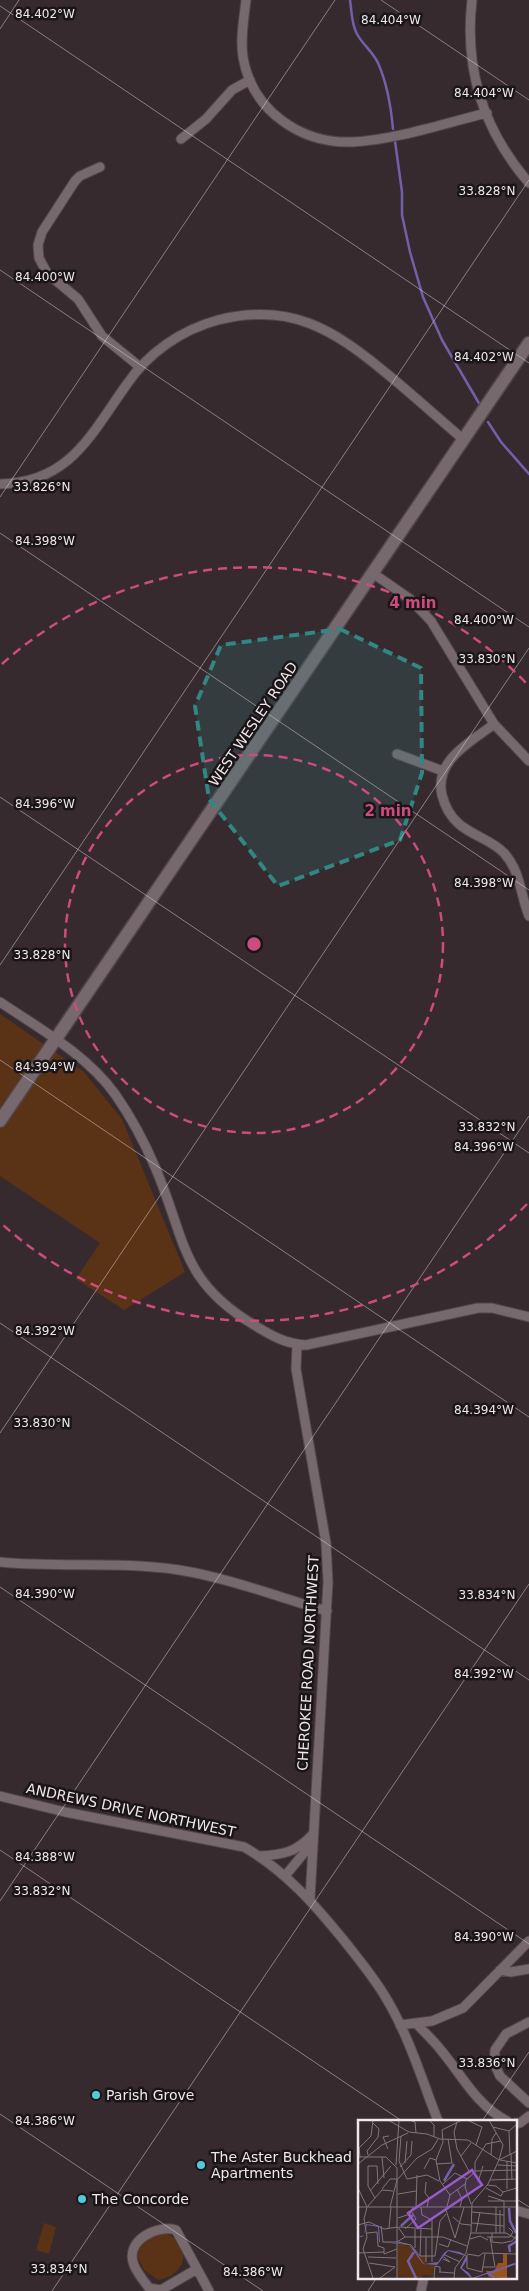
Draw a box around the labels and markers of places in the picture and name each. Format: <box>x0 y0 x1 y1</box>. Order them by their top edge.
centre of rings <box>245 935 263 953</box>
place label: Parish Grove <box>106 2087 194 2103</box>
marker: Parish Grove <box>90 2089 102 2101</box>
place label: The Aster Buckhead Apartments <box>210 2149 352 2181</box>
marker: The Aster Buckhead Apartments <box>195 2159 207 2171</box>
place label: The Concorde <box>91 2191 189 2207</box>
marker: The Concorde <box>76 2193 88 2205</box>

